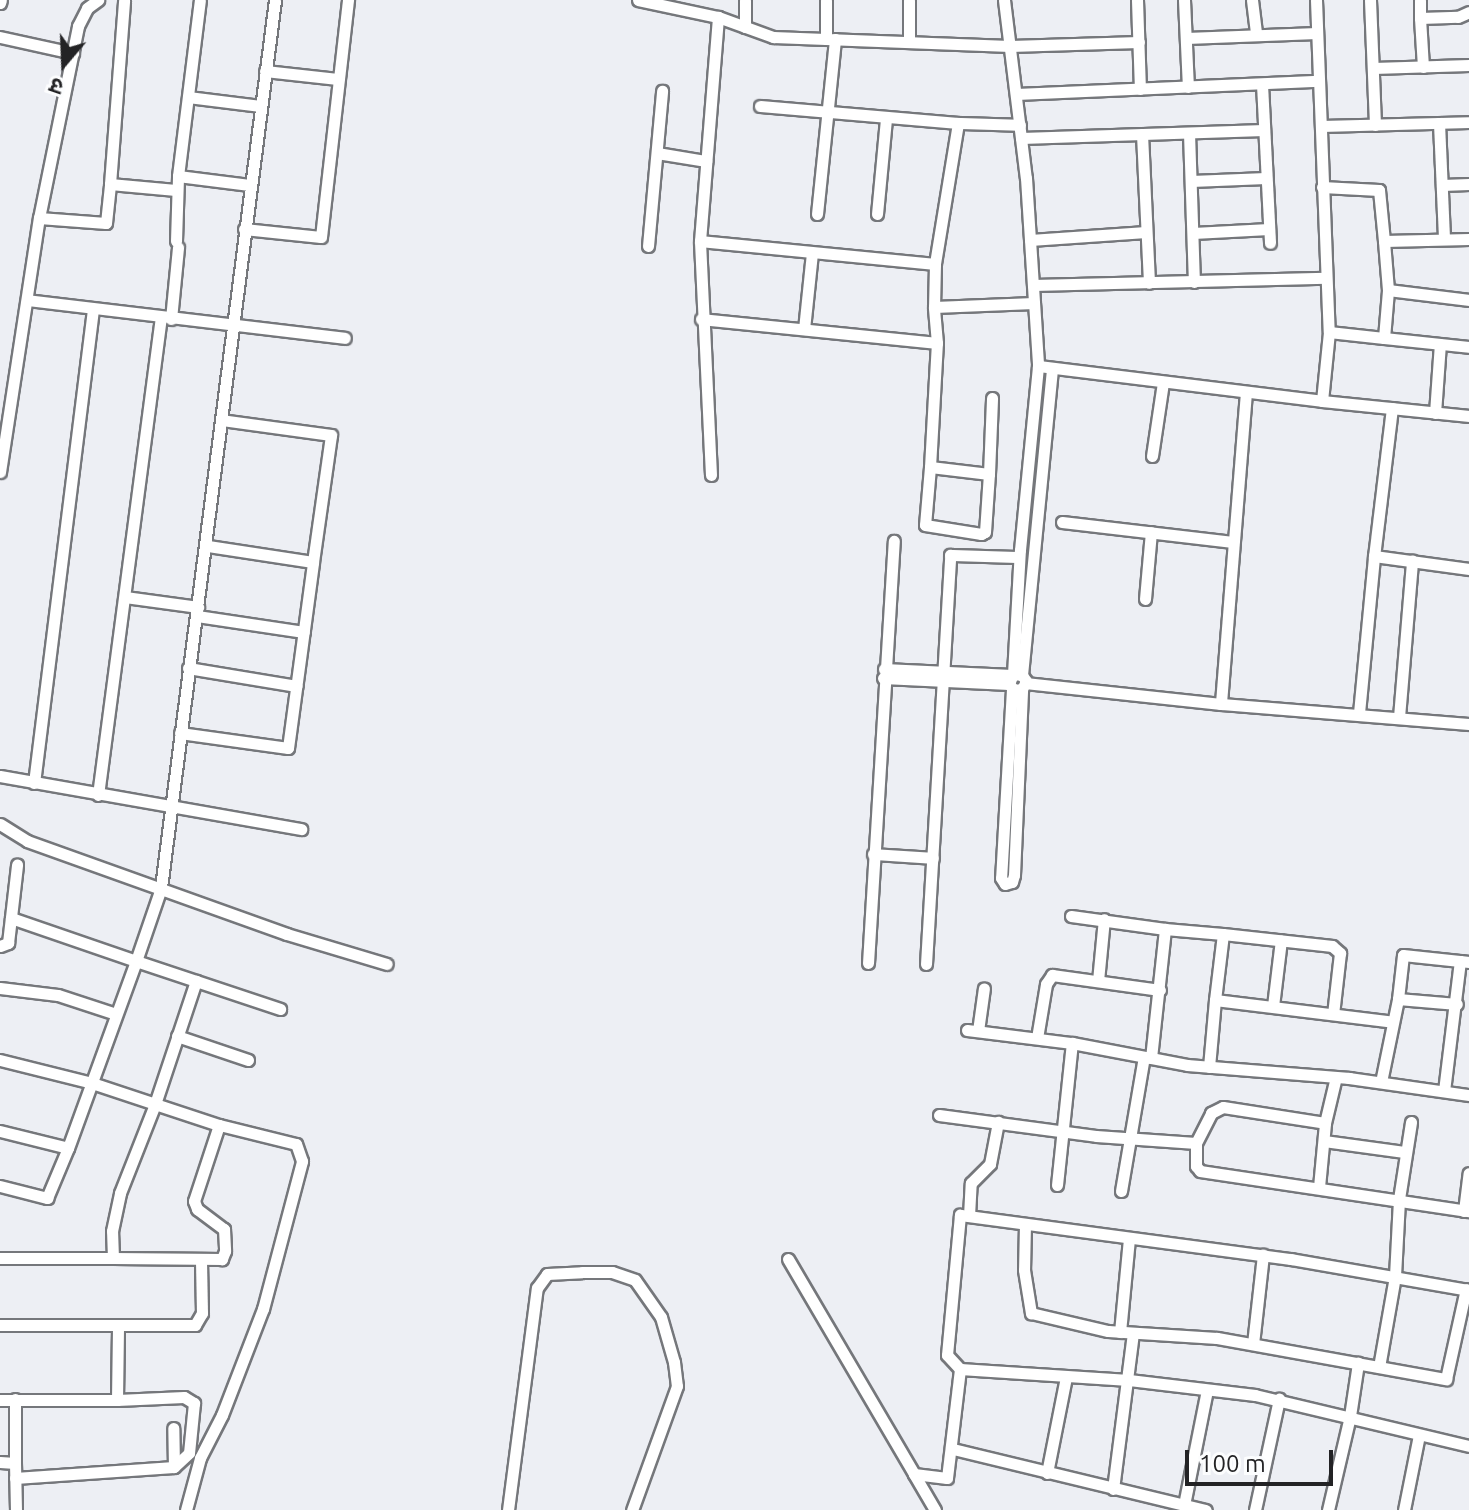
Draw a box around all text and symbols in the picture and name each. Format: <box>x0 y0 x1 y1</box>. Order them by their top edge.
north arrow <box>24 24 104 104</box>
text: उ <box>46 73 66 101</box>
scale bar <box>1189 1434 1337 1484</box>
text: 100 m <box>1199 1450 1266 1477</box>

